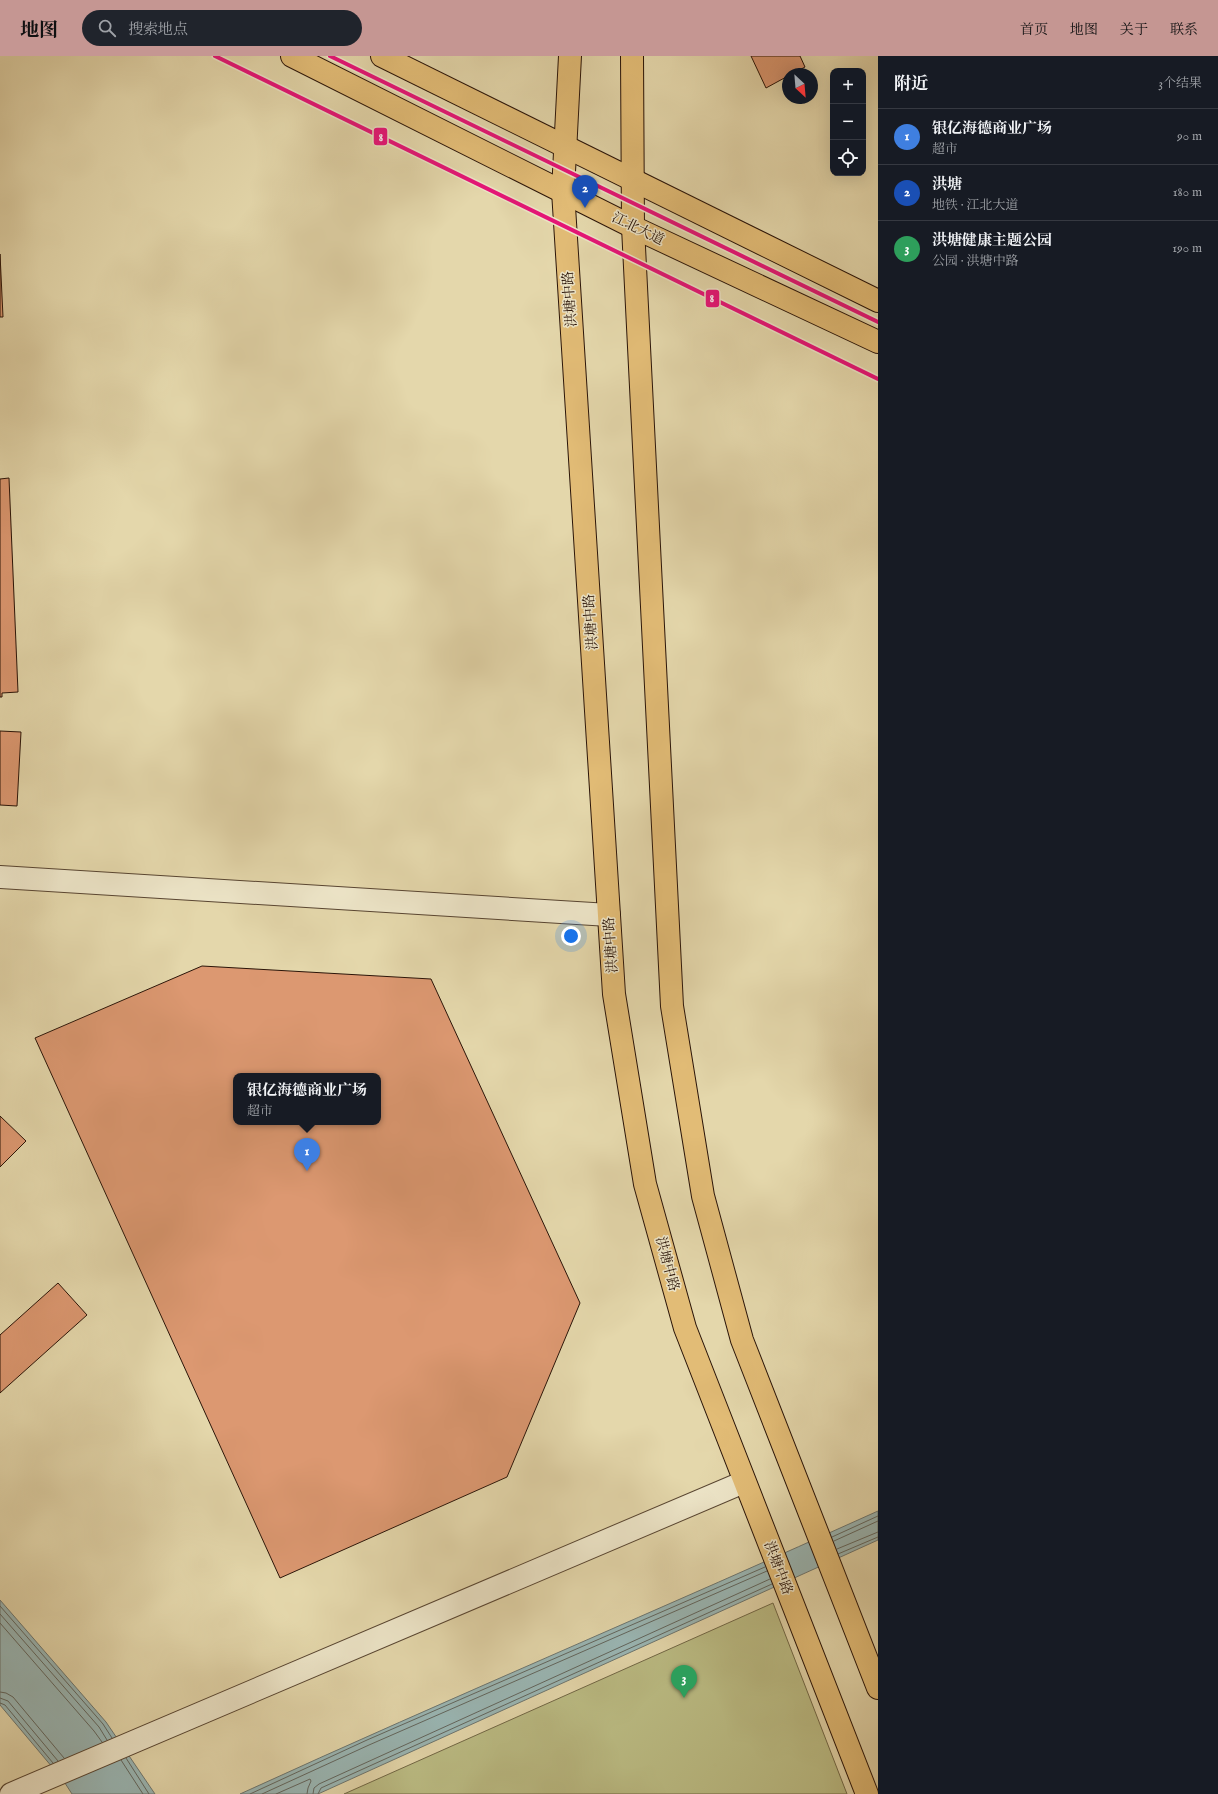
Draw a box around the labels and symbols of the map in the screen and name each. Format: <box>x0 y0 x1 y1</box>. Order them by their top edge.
north arrow <box>782 68 818 104</box>
line badge: 8 <box>373 127 388 146</box>
text: 8 <box>379 131 383 145</box>
pin: 2 <box>572 175 598 208</box>
street label: 江北大道 <box>609 209 667 249</box>
street label: 洪塘中路 <box>559 270 581 328</box>
line badge: 8 <box>705 289 720 308</box>
text: 8 <box>710 292 714 306</box>
street label: 洪塘中路 <box>580 593 602 651</box>
street label: 洪塘中路 <box>600 916 622 974</box>
your location <box>561 926 581 946</box>
pin: 1 <box>294 1138 320 1171</box>
street label: 洪塘中路 <box>651 1235 683 1293</box>
street label: 洪塘中路 <box>760 1539 796 1597</box>
pin: 3 <box>671 1665 697 1698</box>

